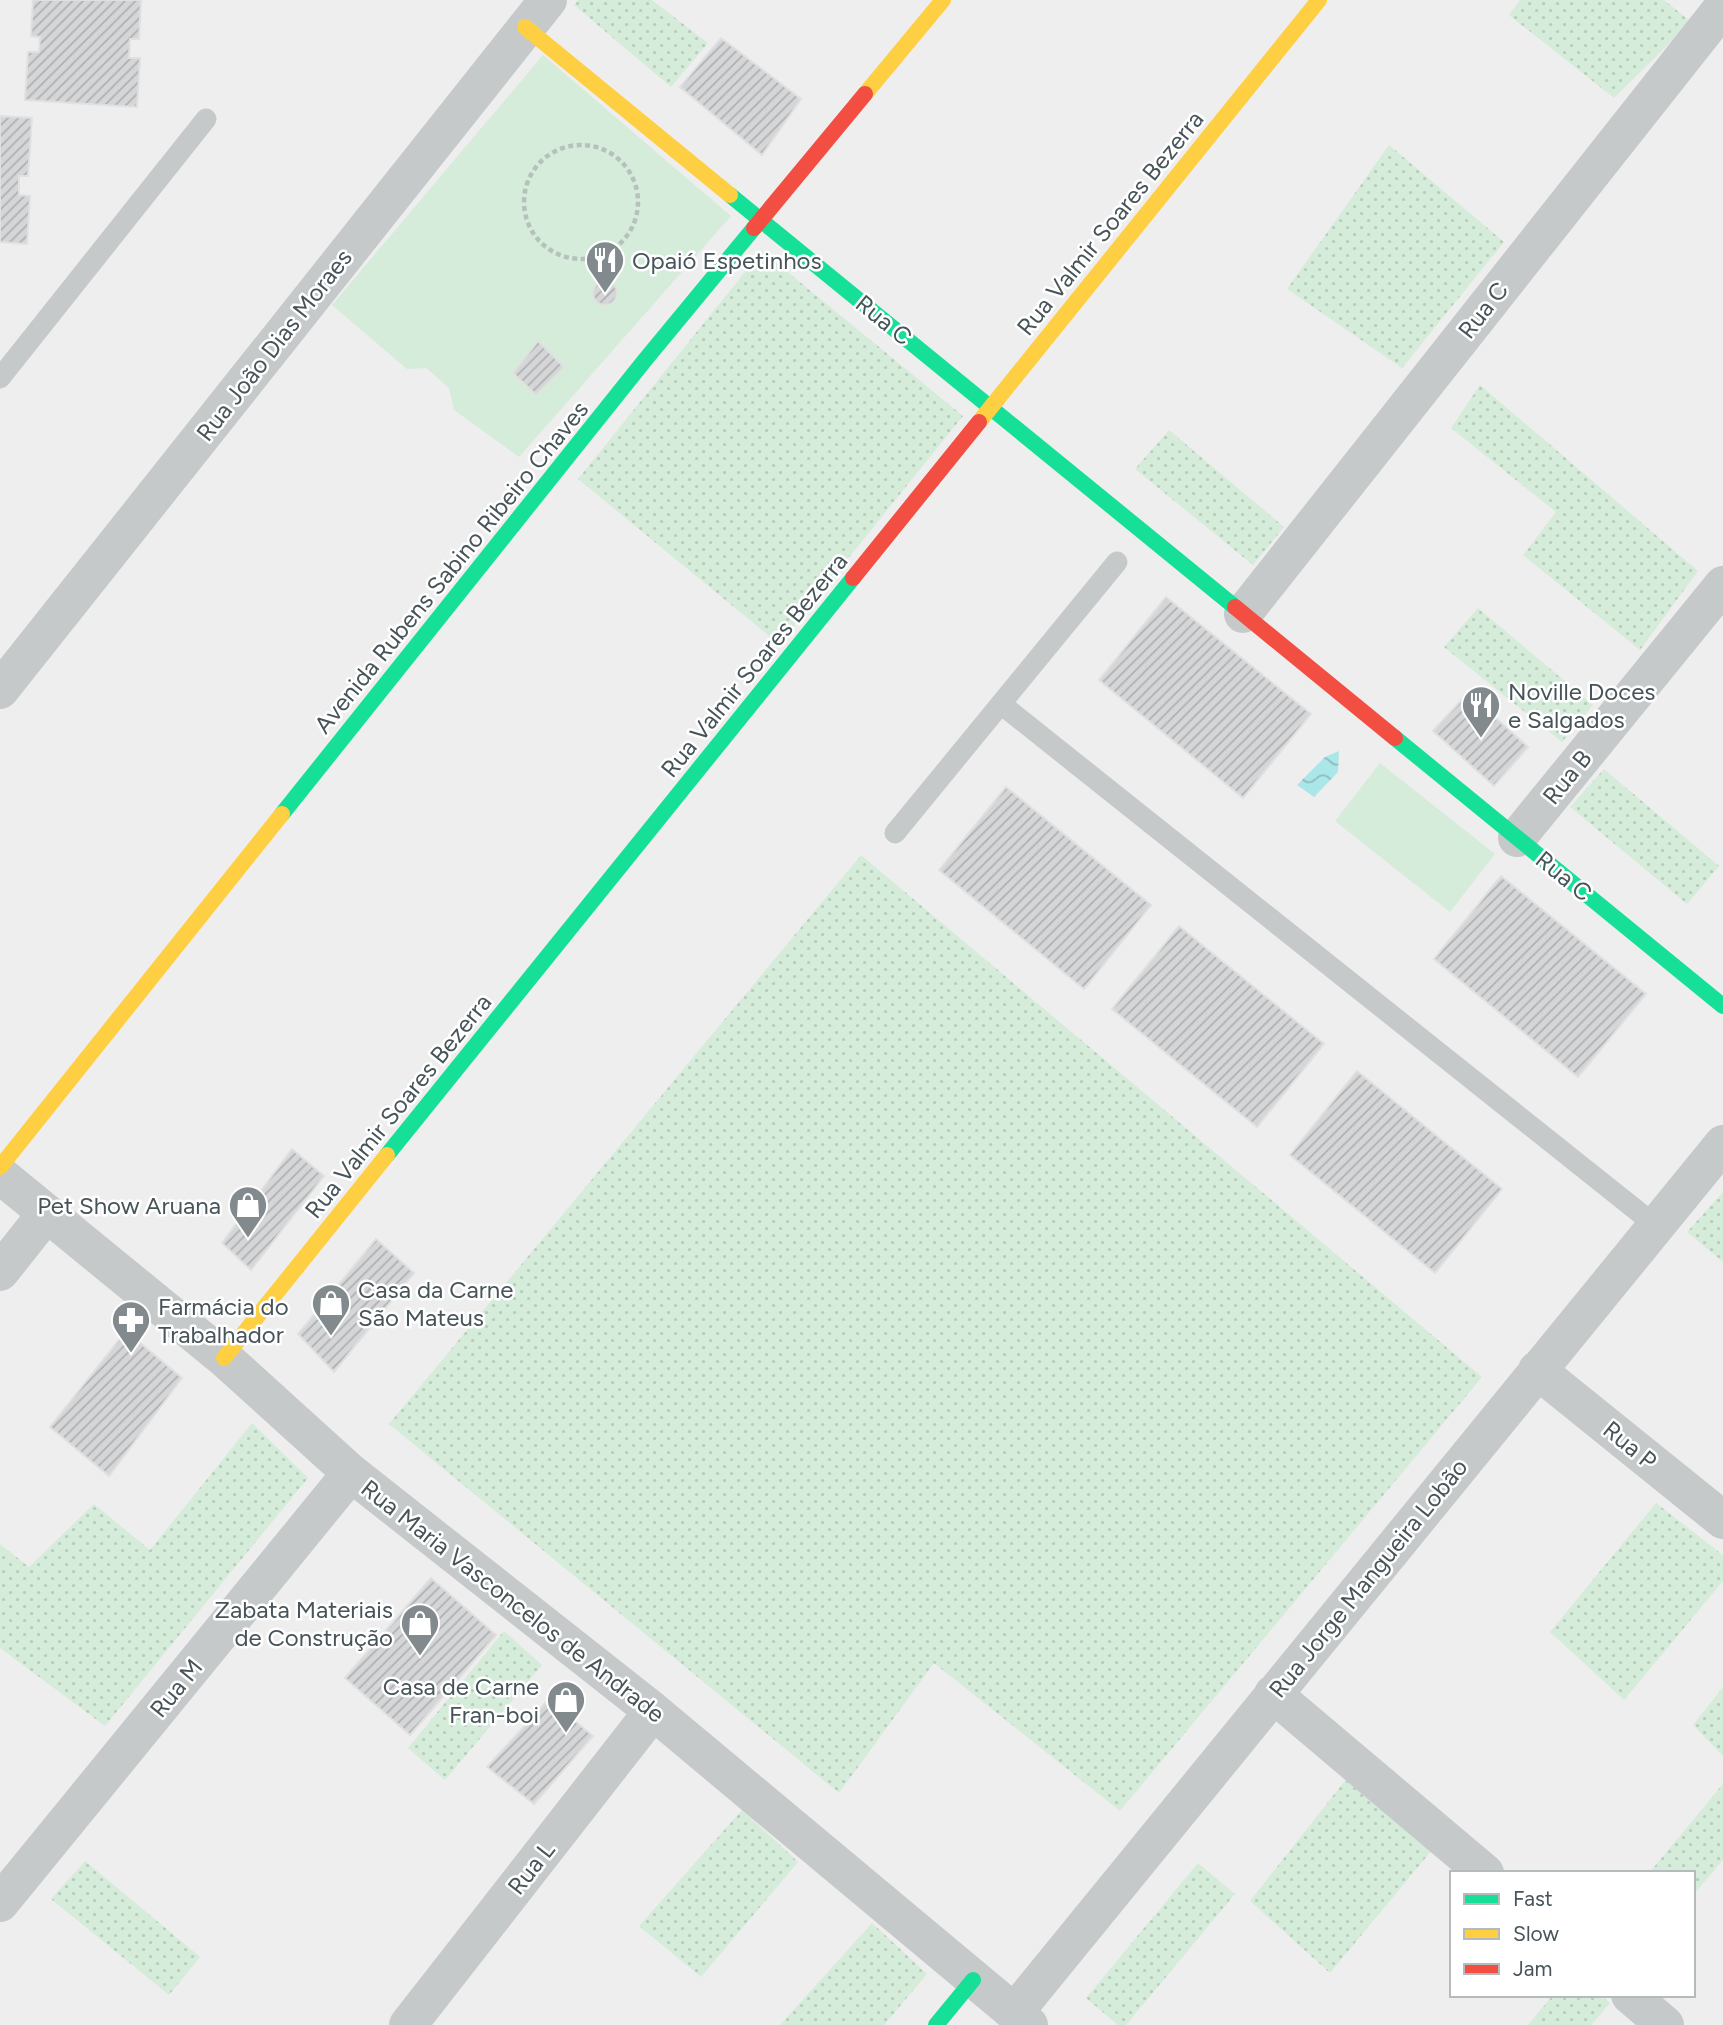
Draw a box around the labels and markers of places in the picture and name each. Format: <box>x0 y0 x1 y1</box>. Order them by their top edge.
restaurant icon: Opaió Espetinhos <box>584 239 626 294</box>
place label: Opaió Espetinhos <box>632 246 822 275</box>
place label: Noville Doces e Salgados <box>1508 677 1656 734</box>
restaurant icon: Noville Doces e Salgados <box>1460 684 1502 739</box>
shop icon: Pet Show Aruana <box>227 1184 269 1239</box>
place label: Pet Show Aruana <box>37 1191 221 1220</box>
place label: Casa da Carne São Mateus <box>358 1275 513 1332</box>
shop icon: Casa da Carne São Mateus <box>310 1282 352 1337</box>
place label: Farmácia do Trabalhador <box>158 1292 289 1349</box>
pharmacy icon: Farmácia do Trabalhador <box>110 1299 152 1354</box>
place label: Zabata Materiais de Construção <box>215 1595 393 1652</box>
shop icon: Zabata Materiais de Construção <box>399 1602 441 1657</box>
place label: Casa de Carne Fran-boi <box>383 1672 539 1729</box>
shop icon: Casa de Carne Fran-boi <box>545 1679 587 1734</box>

